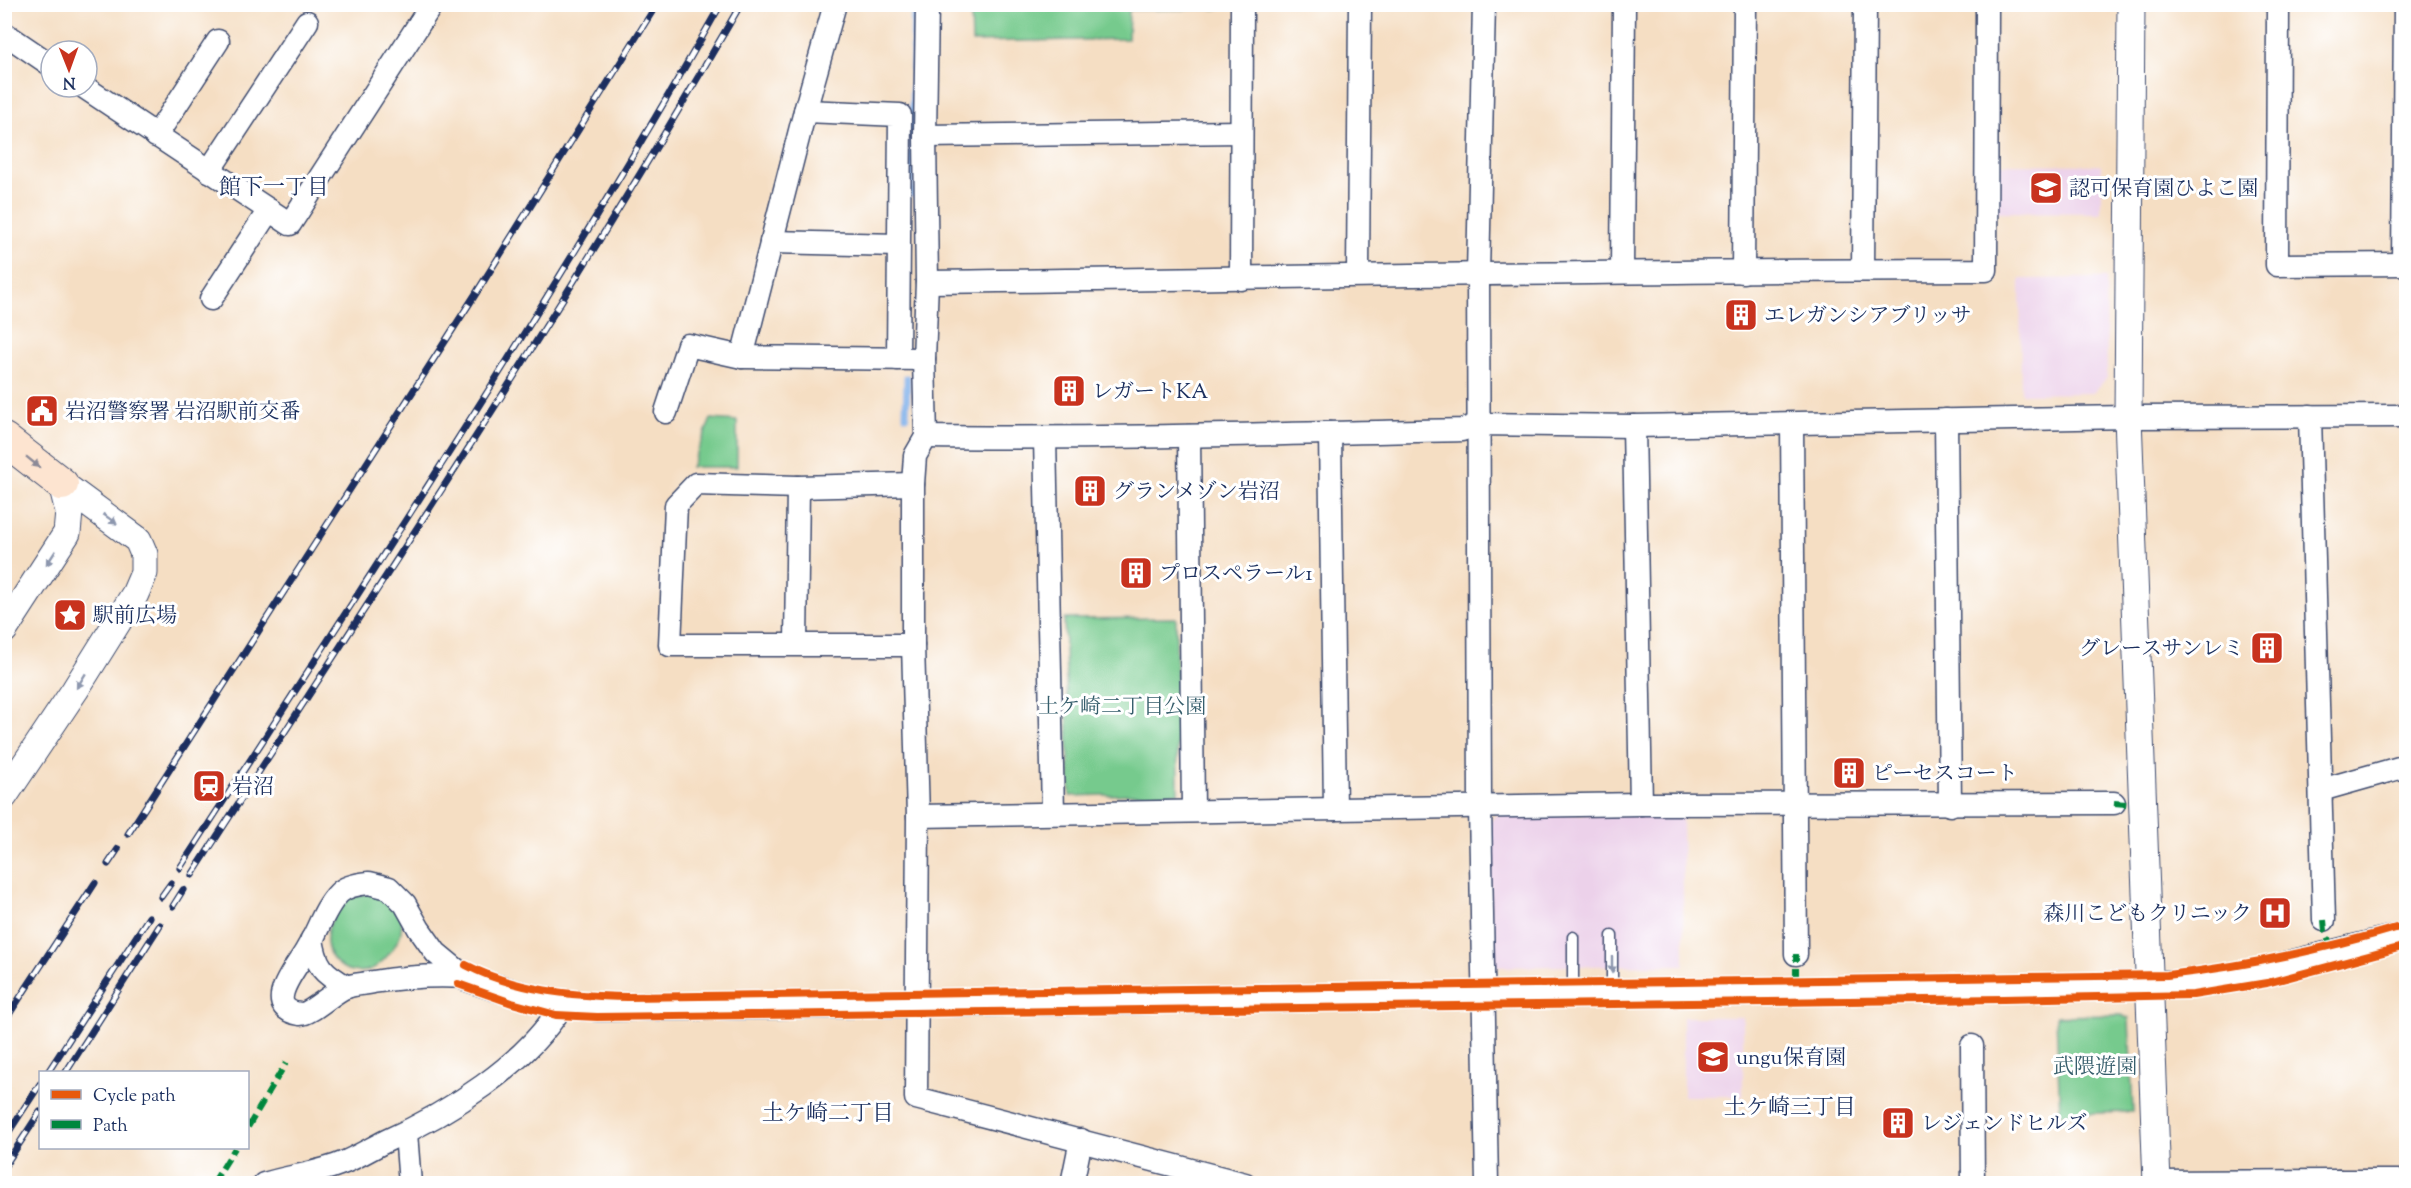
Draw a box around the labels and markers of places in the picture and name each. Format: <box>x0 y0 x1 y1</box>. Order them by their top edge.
school or university icon: 認可保育園ひよこ園 <box>2028 170 2064 206</box>
place label: 認可保育園ひよこ園 <box>2069 175 2258 205</box>
building icon: エレガンシアブリッサ <box>1723 297 1759 333</box>
place label: エレガンシアブリッサ <box>1764 302 1972 332</box>
building icon: レガートKA <box>1051 373 1087 409</box>
place label: レガートKA <box>1092 378 1208 408</box>
public building icon: 岩沼警察署 岩沼駅前交番 <box>24 393 60 429</box>
place label: 岩沼警察署 岩沼駅前交番 <box>65 398 300 428</box>
building icon: グランメゾン岩沼 <box>1072 473 1108 509</box>
place label: グランメゾン岩沼 <box>1113 478 1280 508</box>
building icon: プロスペラール1 <box>1118 555 1154 591</box>
place label: プロスペラール1 <box>1159 560 1313 590</box>
place icon: 駅前広場 <box>52 597 88 633</box>
place label: 駅前広場 <box>93 602 177 632</box>
building icon: グレースサンレミ <box>2249 630 2285 666</box>
place label: グレースサンレミ <box>2079 635 2244 665</box>
building icon: ピーセスコート <box>1831 755 1867 791</box>
place label: ピーセスコート <box>1872 760 2018 790</box>
station icon: 岩沼 <box>191 768 227 804</box>
place label: 岩沼 <box>232 773 274 803</box>
hospital icon: 森川こどもクリニック <box>2257 895 2293 931</box>
place label: 森川こどもクリニック <box>2043 900 2252 930</box>
school or university icon: ungu保育園 <box>1695 1039 1731 1075</box>
place label: ungu保育園 <box>1736 1044 1846 1074</box>
building icon: レジェンドヒルズ <box>1880 1105 1916 1141</box>
place label: レジェンドヒルズ <box>1921 1110 2087 1140</box>

